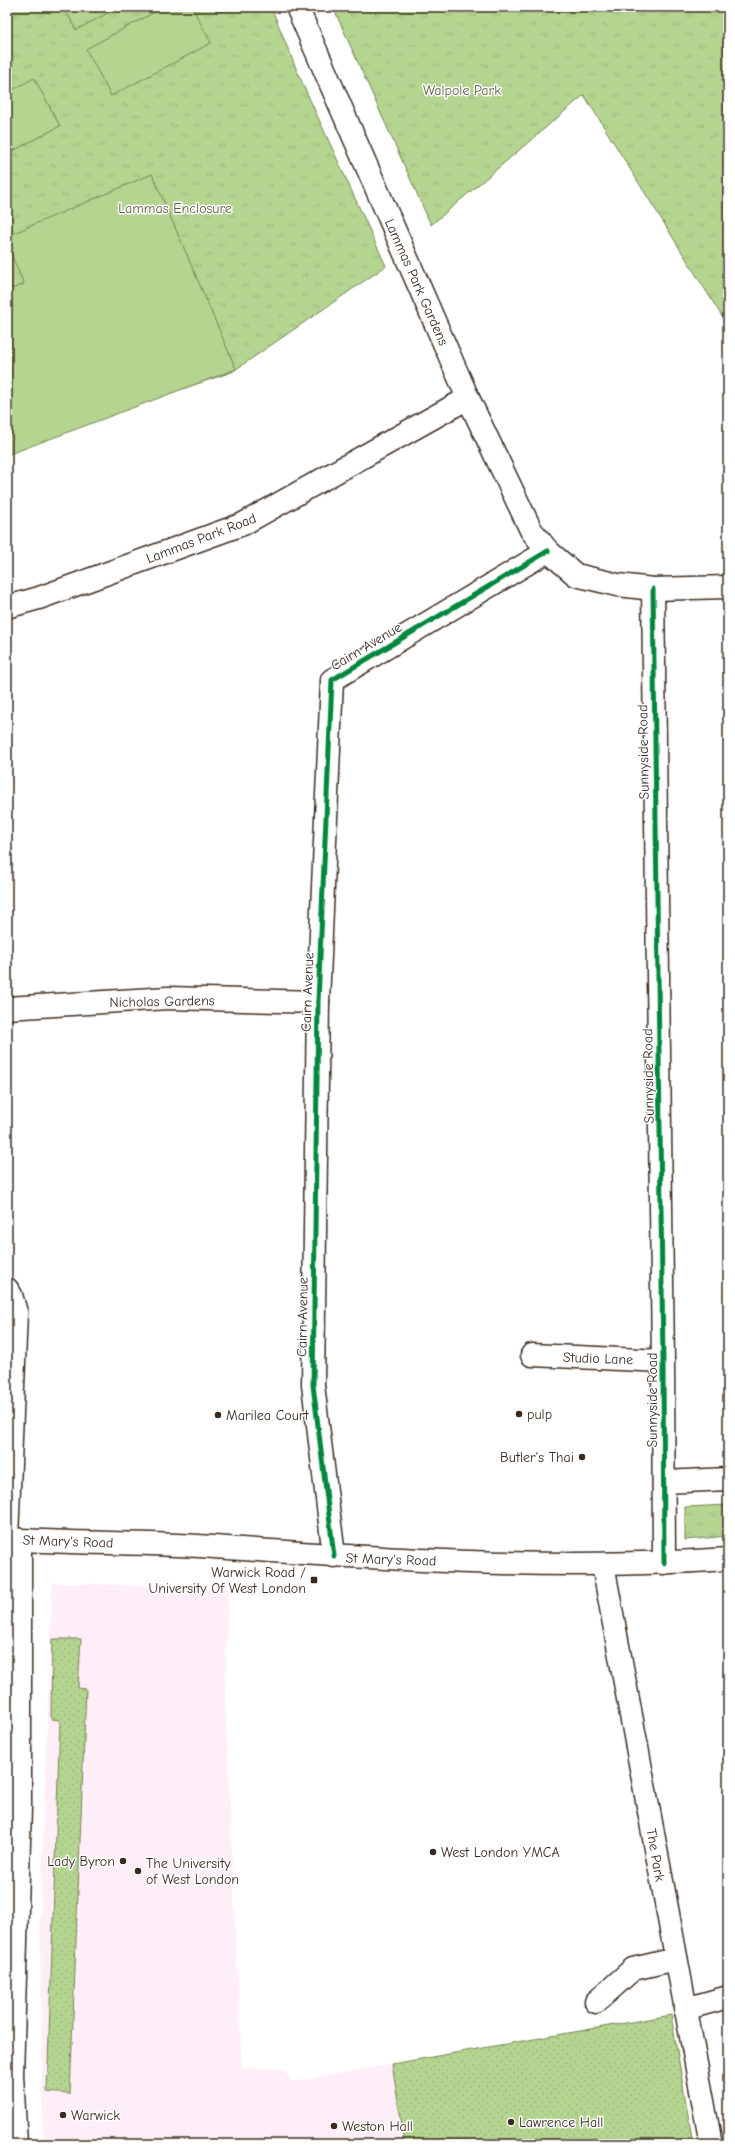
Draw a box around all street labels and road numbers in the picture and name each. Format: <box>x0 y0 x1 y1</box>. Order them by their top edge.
street label: Lammas Park Gardens <box>381 216 452 348</box>
street label: Lammas Park Road <box>144 510 259 567</box>
street label: Cairn Avenue <box>328 619 405 674</box>
street label: Sunnyside Road <box>634 704 653 800</box>
street label: Cairn Avenue <box>298 952 317 1032</box>
street label: Nicholas Gardens <box>109 992 215 1011</box>
street label: Sunnyside Road <box>639 1028 658 1124</box>
street label: Cairn Avenue <box>293 1277 312 1357</box>
street label: Studio Lane <box>563 1349 633 1368</box>
street label: Sunnyside Road <box>644 1353 661 1447</box>
street label: St Mary's Road <box>22 1531 114 1552</box>
street label: St Mary's Road <box>345 1549 437 1570</box>
street label: The Park <box>643 1827 669 1883</box>

